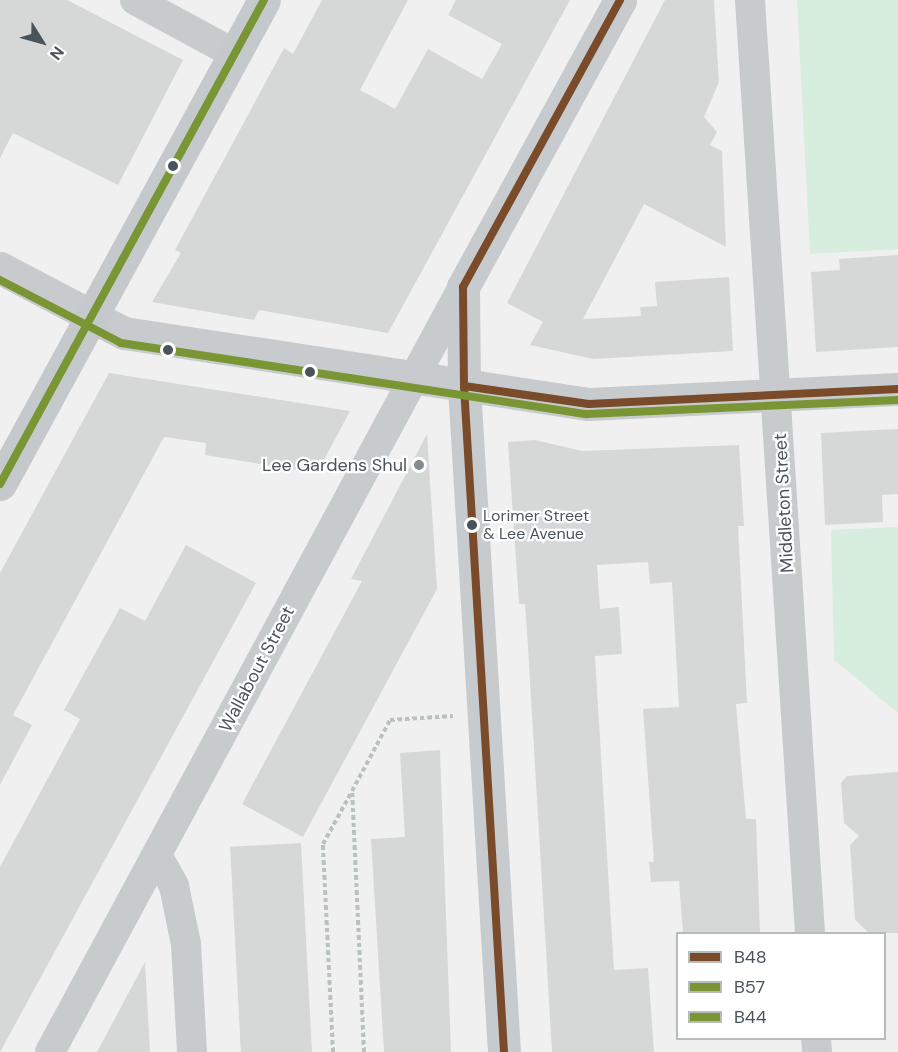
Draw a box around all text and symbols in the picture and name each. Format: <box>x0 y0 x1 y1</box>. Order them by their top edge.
north arrow <box>12 12 72 72</box>
text: N <box>45 42 69 64</box>
unlabelled marker <box>167 160 179 172</box>
unlabelled marker <box>162 344 174 356</box>
unlabelled marker <box>304 366 316 378</box>
street label: Middleton Street <box>770 433 798 573</box>
place label: Lee Gardens Shul <box>262 454 407 476</box>
marker: Lee Gardens Shul <box>412 458 426 472</box>
place label: Lorimer Street & Lee Avenue <box>483 506 589 544</box>
marker: Lorimer Street & Lee Avenue <box>466 519 478 531</box>
street label: Wallabout Street <box>215 602 299 736</box>
legend <box>676 932 886 1040</box>
text: B48 <box>734 945 767 969</box>
text: B57 <box>734 975 765 999</box>
text: B44 <box>734 1005 767 1029</box>

